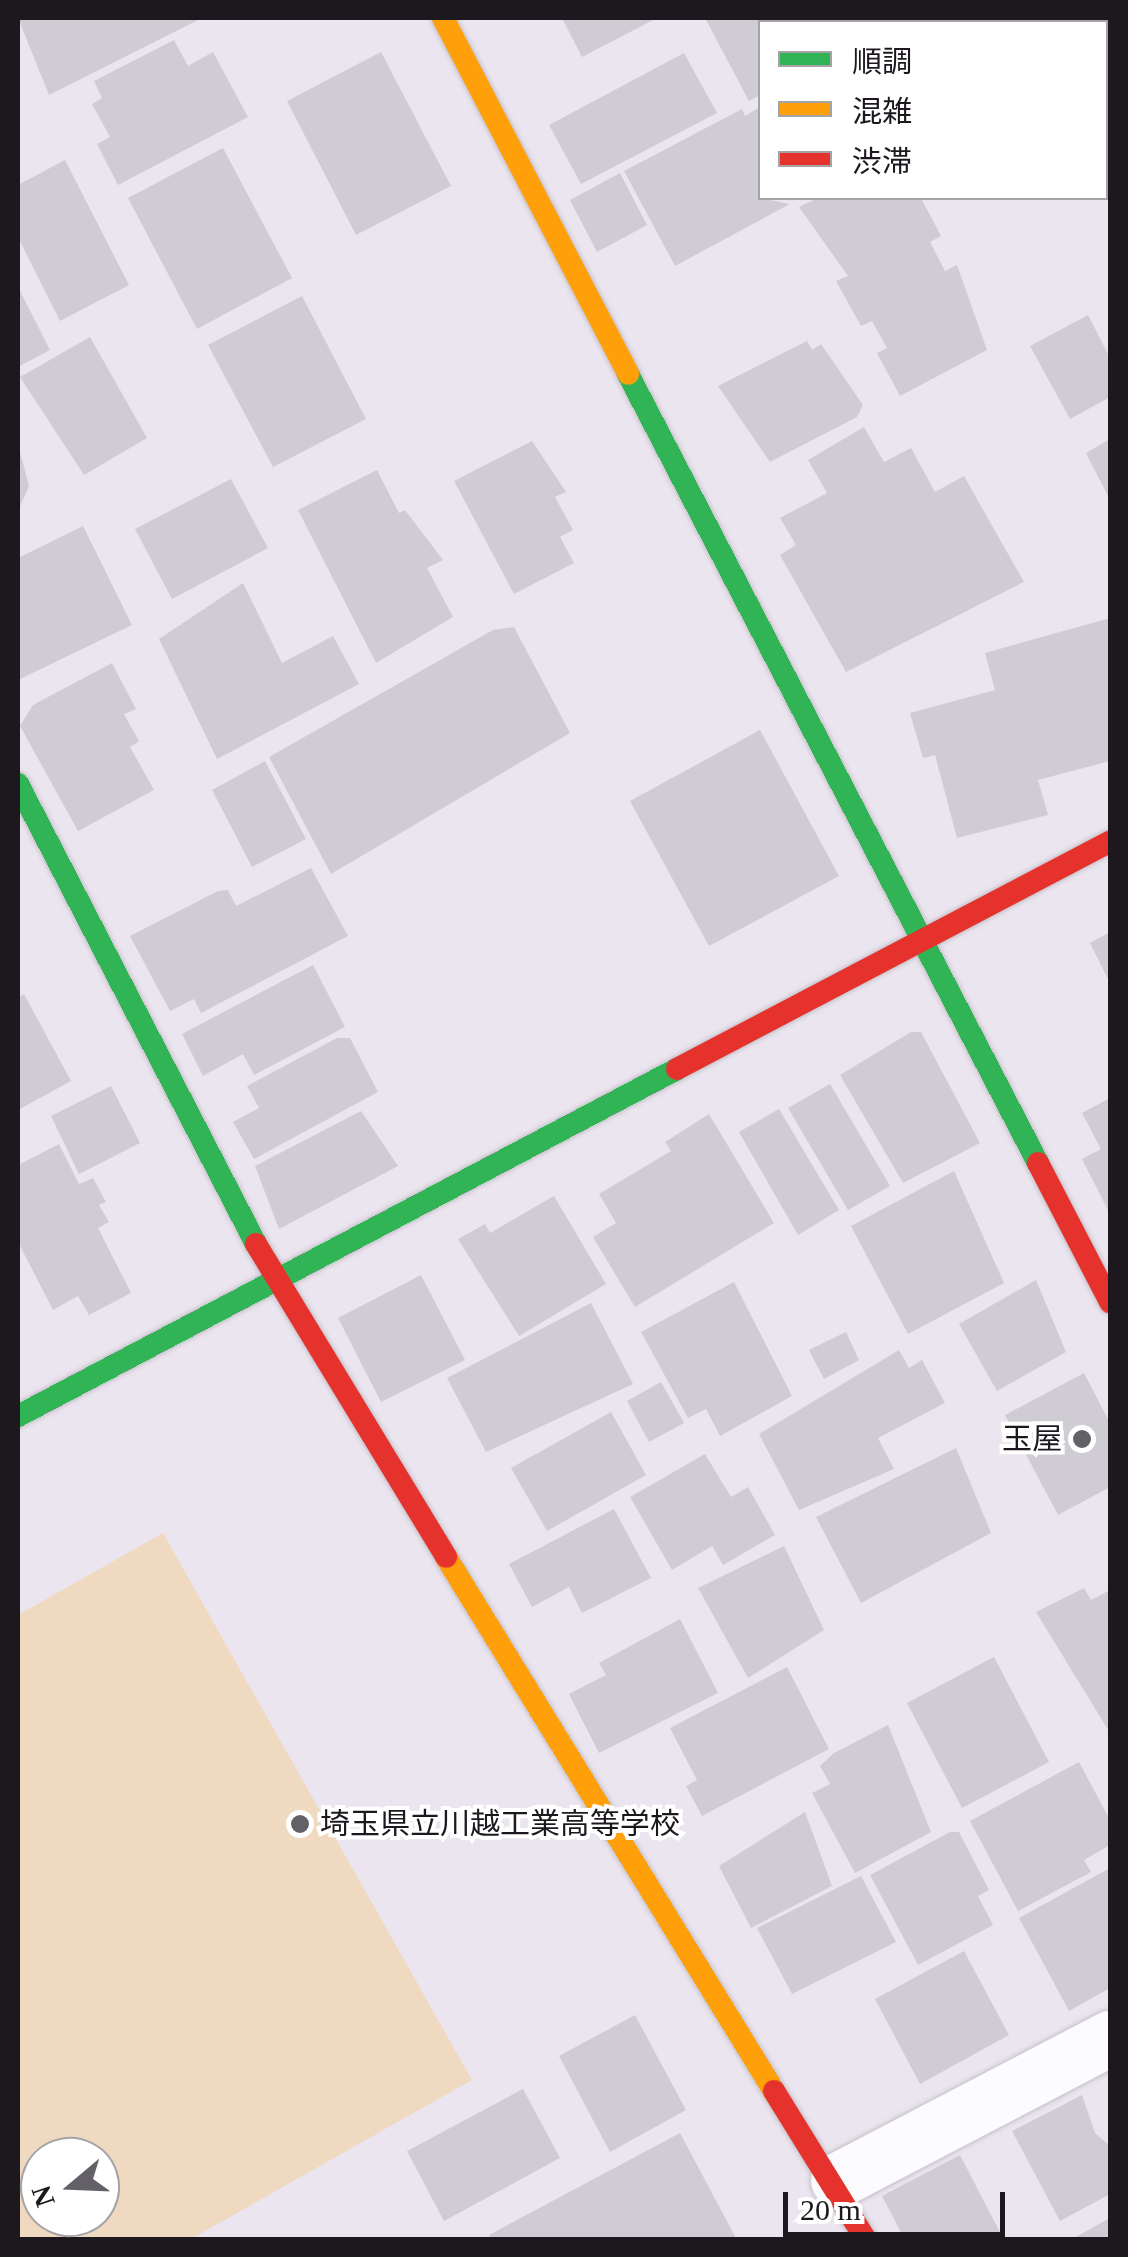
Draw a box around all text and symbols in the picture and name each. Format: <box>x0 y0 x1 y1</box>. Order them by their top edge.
legend <box>758 20 1108 200</box>
text: 順調 <box>852 45 912 78</box>
text: 混雑 <box>852 95 912 128</box>
text: 渋滞 <box>852 145 912 178</box>
place label: 玉屋 <box>1002 1421 1062 1457</box>
marker: 玉屋 <box>1071 1428 1093 1450</box>
place label: 埼玉県立川越工業高等学校 <box>320 1806 680 1842</box>
marker: 埼玉県立川越工業高等学校 <box>289 1813 311 1835</box>
north arrow <box>20 2137 120 2237</box>
scale bar <box>788 2172 1010 2234</box>
text: N <box>25 2182 61 2211</box>
text: 20 m <box>800 2193 861 2226</box>

